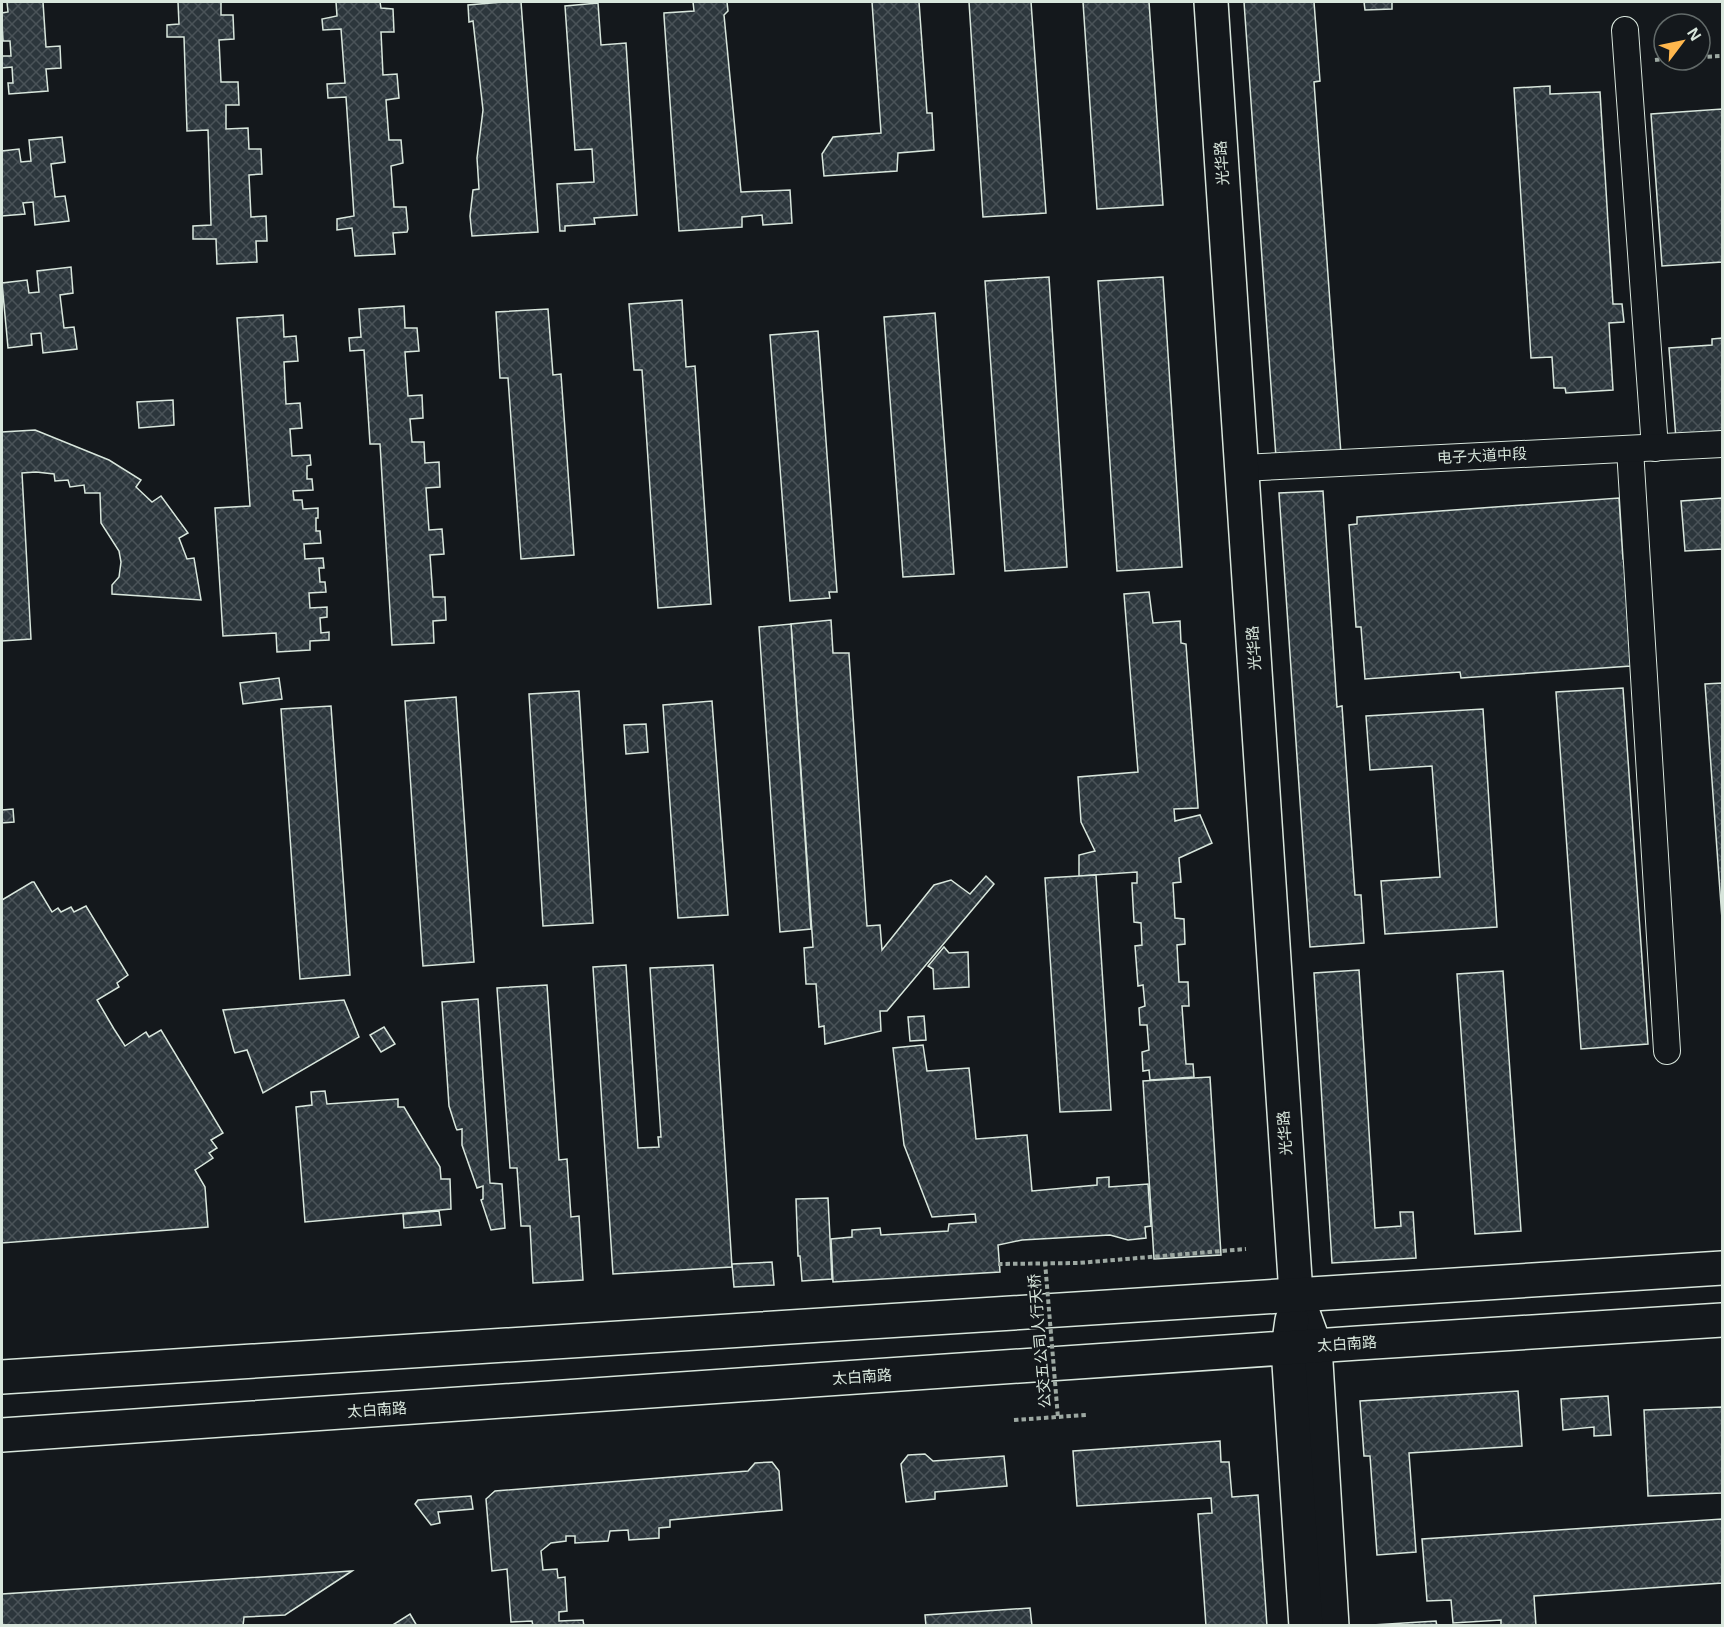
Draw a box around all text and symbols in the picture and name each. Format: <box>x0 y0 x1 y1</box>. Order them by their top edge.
north arrow <box>1652 12 1712 72</box>
text: N <box>1684 25 1705 44</box>
street label: 光华路 <box>1211 140 1232 186</box>
street label: 电子大道中段 <box>1437 445 1527 466</box>
street label: 光华路 <box>1243 625 1264 671</box>
street label: 光华路 <box>1274 1110 1295 1156</box>
street label: 公交五公司人行天桥 <box>1025 1273 1054 1409</box>
street label: 太白南路 <box>1316 1333 1377 1354</box>
street label: 太白南路 <box>831 1366 892 1387</box>
street label: 太白南路 <box>346 1399 407 1420</box>

